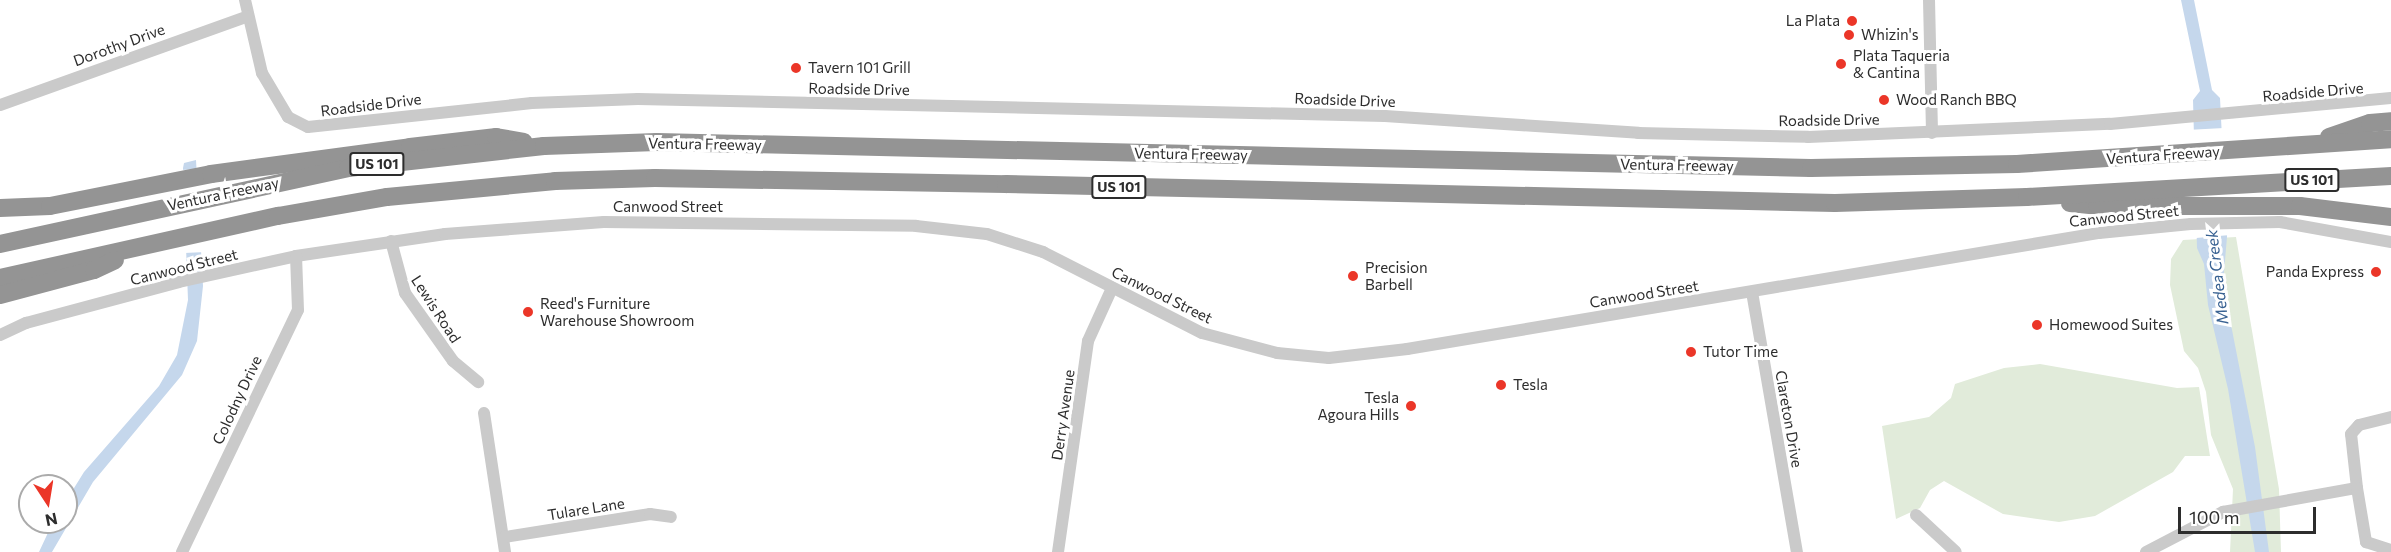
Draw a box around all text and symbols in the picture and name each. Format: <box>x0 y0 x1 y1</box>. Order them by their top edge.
place label: La Plata <box>1786 12 1840 30</box>
marker: La Plata <box>1845 14 1859 28</box>
street label: Dorothy Drive <box>71 20 167 70</box>
place label: Whizin's <box>1861 26 1919 44</box>
marker: Whizin's <box>1842 28 1856 42</box>
place label: Plata Taqueria & Cantina <box>1853 46 1950 81</box>
marker: Plata Taqueria & Cantina <box>1834 57 1848 71</box>
place label: Tavern 101 Grill <box>808 59 911 77</box>
marker: Tavern 101 Grill <box>789 61 803 75</box>
street label: Roadside Drive <box>808 79 910 99</box>
street label: Roadside Drive <box>2262 79 2364 105</box>
street label: Roadside Drive <box>1294 89 1396 111</box>
street label: Roadside Drive <box>320 90 422 120</box>
place label: Wood Ranch BBQ <box>1896 91 2017 109</box>
marker: Wood Ranch BBQ <box>1877 93 1891 107</box>
street label: Roadside Drive <box>1778 110 1880 130</box>
street label: Ventura Freeway <box>648 134 762 154</box>
street label: Ventura Freeway <box>2106 142 2220 168</box>
street label: Ventura Freeway <box>1134 144 1248 164</box>
road number: US 101 <box>348 153 406 175</box>
street label: Ventura Freeway <box>1620 155 1734 175</box>
road number: US 101 <box>2284 169 2340 191</box>
street label: Ventura Freeway <box>165 173 281 215</box>
road number: US 101 <box>1090 176 1148 198</box>
street label: Canwood Street <box>613 198 723 216</box>
street label: Canwood Street <box>2068 201 2180 231</box>
water label: Medea Creek <box>2202 228 2232 326</box>
street label: Canwood Street <box>128 245 240 289</box>
place label: Precision Barbell <box>1365 258 1428 293</box>
street label: Canwood Street <box>1109 263 1215 327</box>
place label: Panda Express <box>2266 263 2364 281</box>
marker: Panda Express <box>2369 265 2383 279</box>
marker: Precision Barbell <box>1346 269 1360 283</box>
street label: Lewis Road <box>408 272 464 346</box>
street label: Canwood Street <box>1588 276 1700 312</box>
place label: Reed's Furniture Warehouse Showroom <box>540 294 694 329</box>
marker: Reed's Furniture Warehouse Showroom <box>521 305 535 319</box>
place label: Homewood Suites <box>2049 316 2173 334</box>
marker: Homewood Suites <box>2030 318 2044 332</box>
place label: Tutor Time <box>1703 343 1778 361</box>
marker: Tutor Time <box>1684 345 1698 359</box>
street label: Colodny Drive <box>209 353 265 447</box>
street label: Derry Avenue <box>1048 368 1078 462</box>
street label: Clareton Drive <box>1772 369 1806 469</box>
place label: Tesla <box>1513 376 1548 394</box>
marker: Tesla <box>1494 378 1508 392</box>
place label: Tesla Agoura Hills <box>1318 388 1399 423</box>
marker: Tesla Agoura Hills <box>1404 399 1418 413</box>
north arrow <box>18 474 78 534</box>
street label: Tulare Lane <box>546 494 626 524</box>
scale bar <box>2181 495 2319 533</box>
text: 100 m <box>2189 506 2239 528</box>
text: N <box>44 510 59 531</box>

